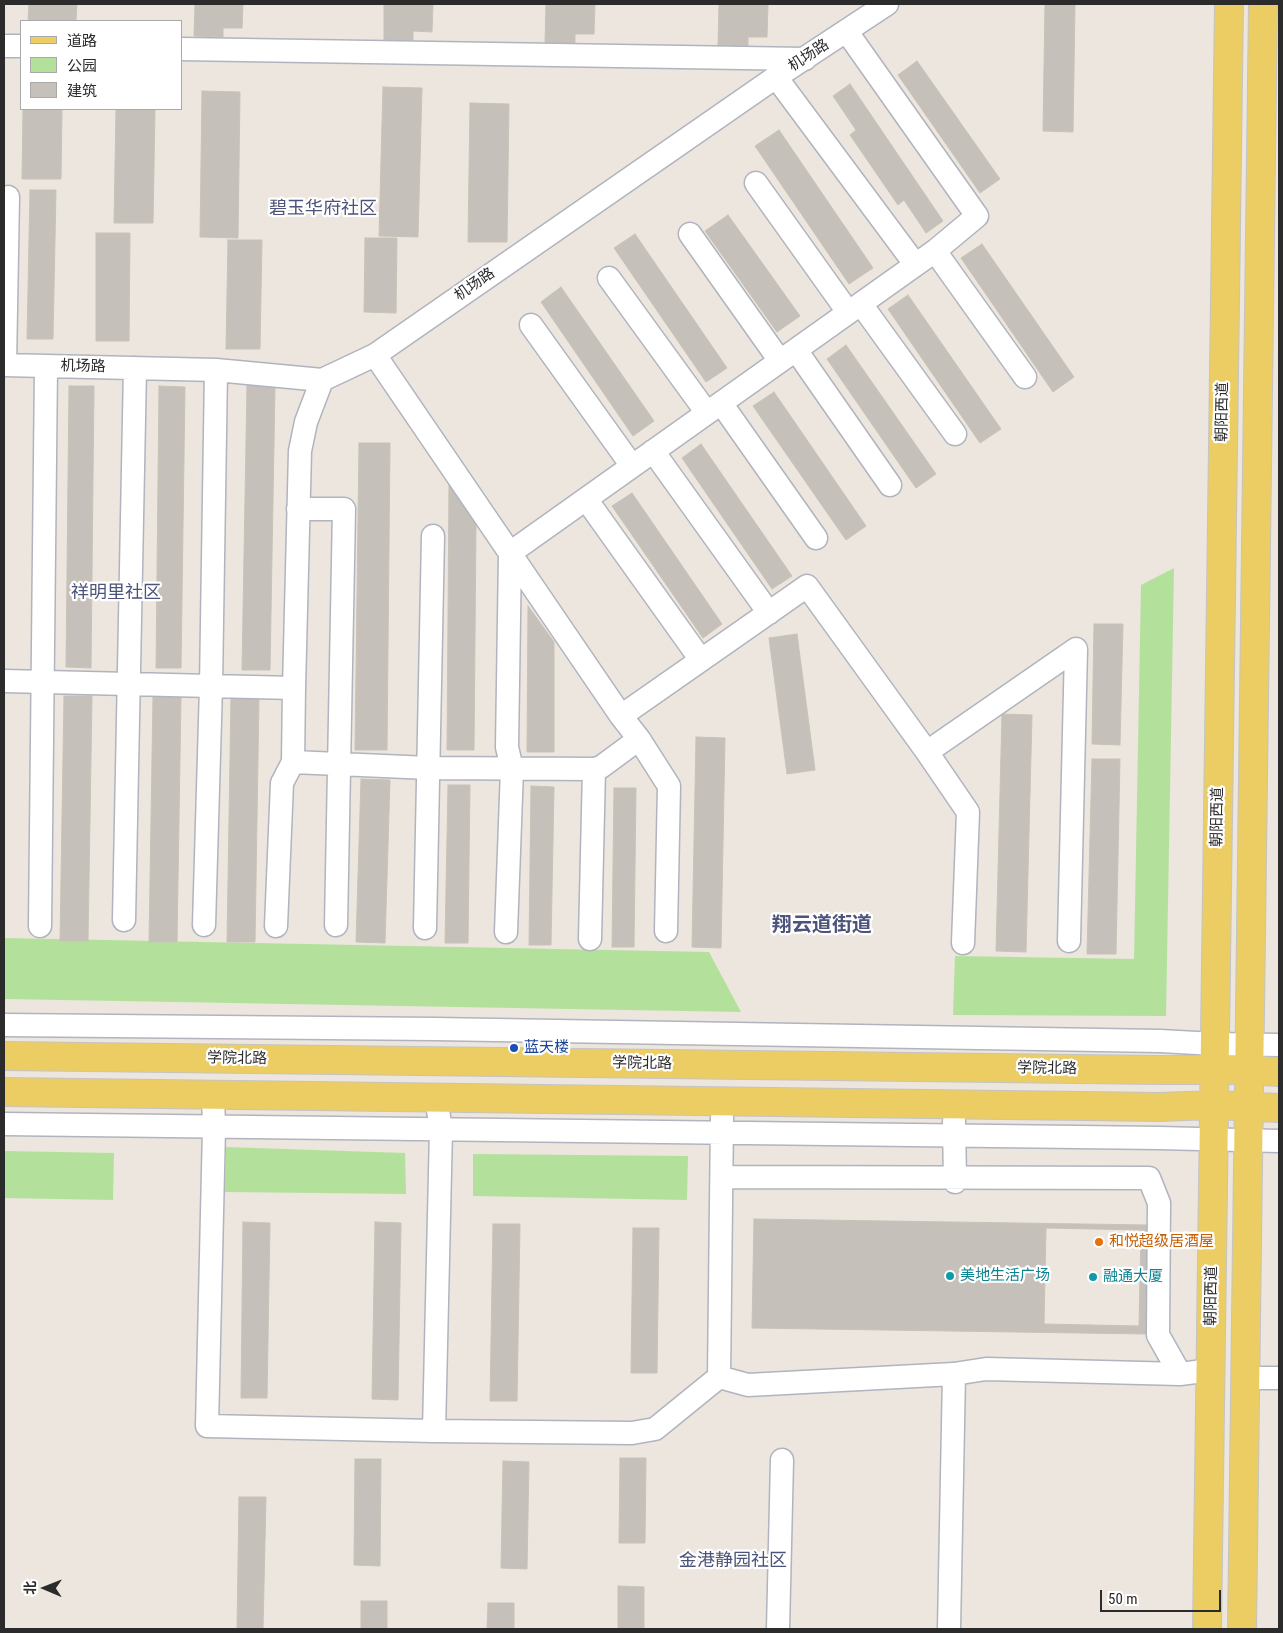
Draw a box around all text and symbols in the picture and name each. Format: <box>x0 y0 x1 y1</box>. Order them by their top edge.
legend <box>20 20 182 110</box>
text: 道路 <box>67 32 97 50</box>
street label: 机场路 <box>785 36 833 76</box>
text: 公园 <box>67 57 97 75</box>
text: 建筑 <box>67 82 97 100</box>
district label: 碧玉华府社区 <box>269 198 377 220</box>
street label: 机场路 <box>451 265 499 305</box>
street label: 机场路 <box>60 358 106 376</box>
street label: 朝阳西道 <box>1213 382 1233 442</box>
district label: 祥明里社区 <box>71 582 161 604</box>
street label: 朝阳西道 <box>1208 787 1228 847</box>
district label: 翔云道街道 <box>772 914 872 938</box>
place label: 蓝天楼 <box>524 1039 569 1057</box>
marker: 蓝天楼 <box>508 1042 520 1054</box>
street label: 学院北路 <box>207 1049 267 1069</box>
street label: 学院北路 <box>612 1054 672 1074</box>
street label: 学院北路 <box>1017 1059 1077 1079</box>
place label: 和悦超级居酒屋 <box>1109 1233 1214 1251</box>
marker: 和悦超级居酒屋 <box>1093 1236 1105 1248</box>
street label: 朝阳西道 <box>1202 1266 1222 1326</box>
place label: 美地生活广场 <box>960 1267 1050 1285</box>
place label: 融通大厦 <box>1103 1268 1163 1286</box>
marker: 美地生活广场 <box>944 1270 956 1282</box>
marker: 融通大厦 <box>1087 1271 1099 1283</box>
district label: 金港静园社区 <box>679 1550 787 1572</box>
north arrow <box>20 1563 70 1613</box>
scale bar <box>1103 1580 1224 1612</box>
text: 北 <box>22 1581 38 1595</box>
text: 50 m <box>1108 1590 1138 1608</box>

